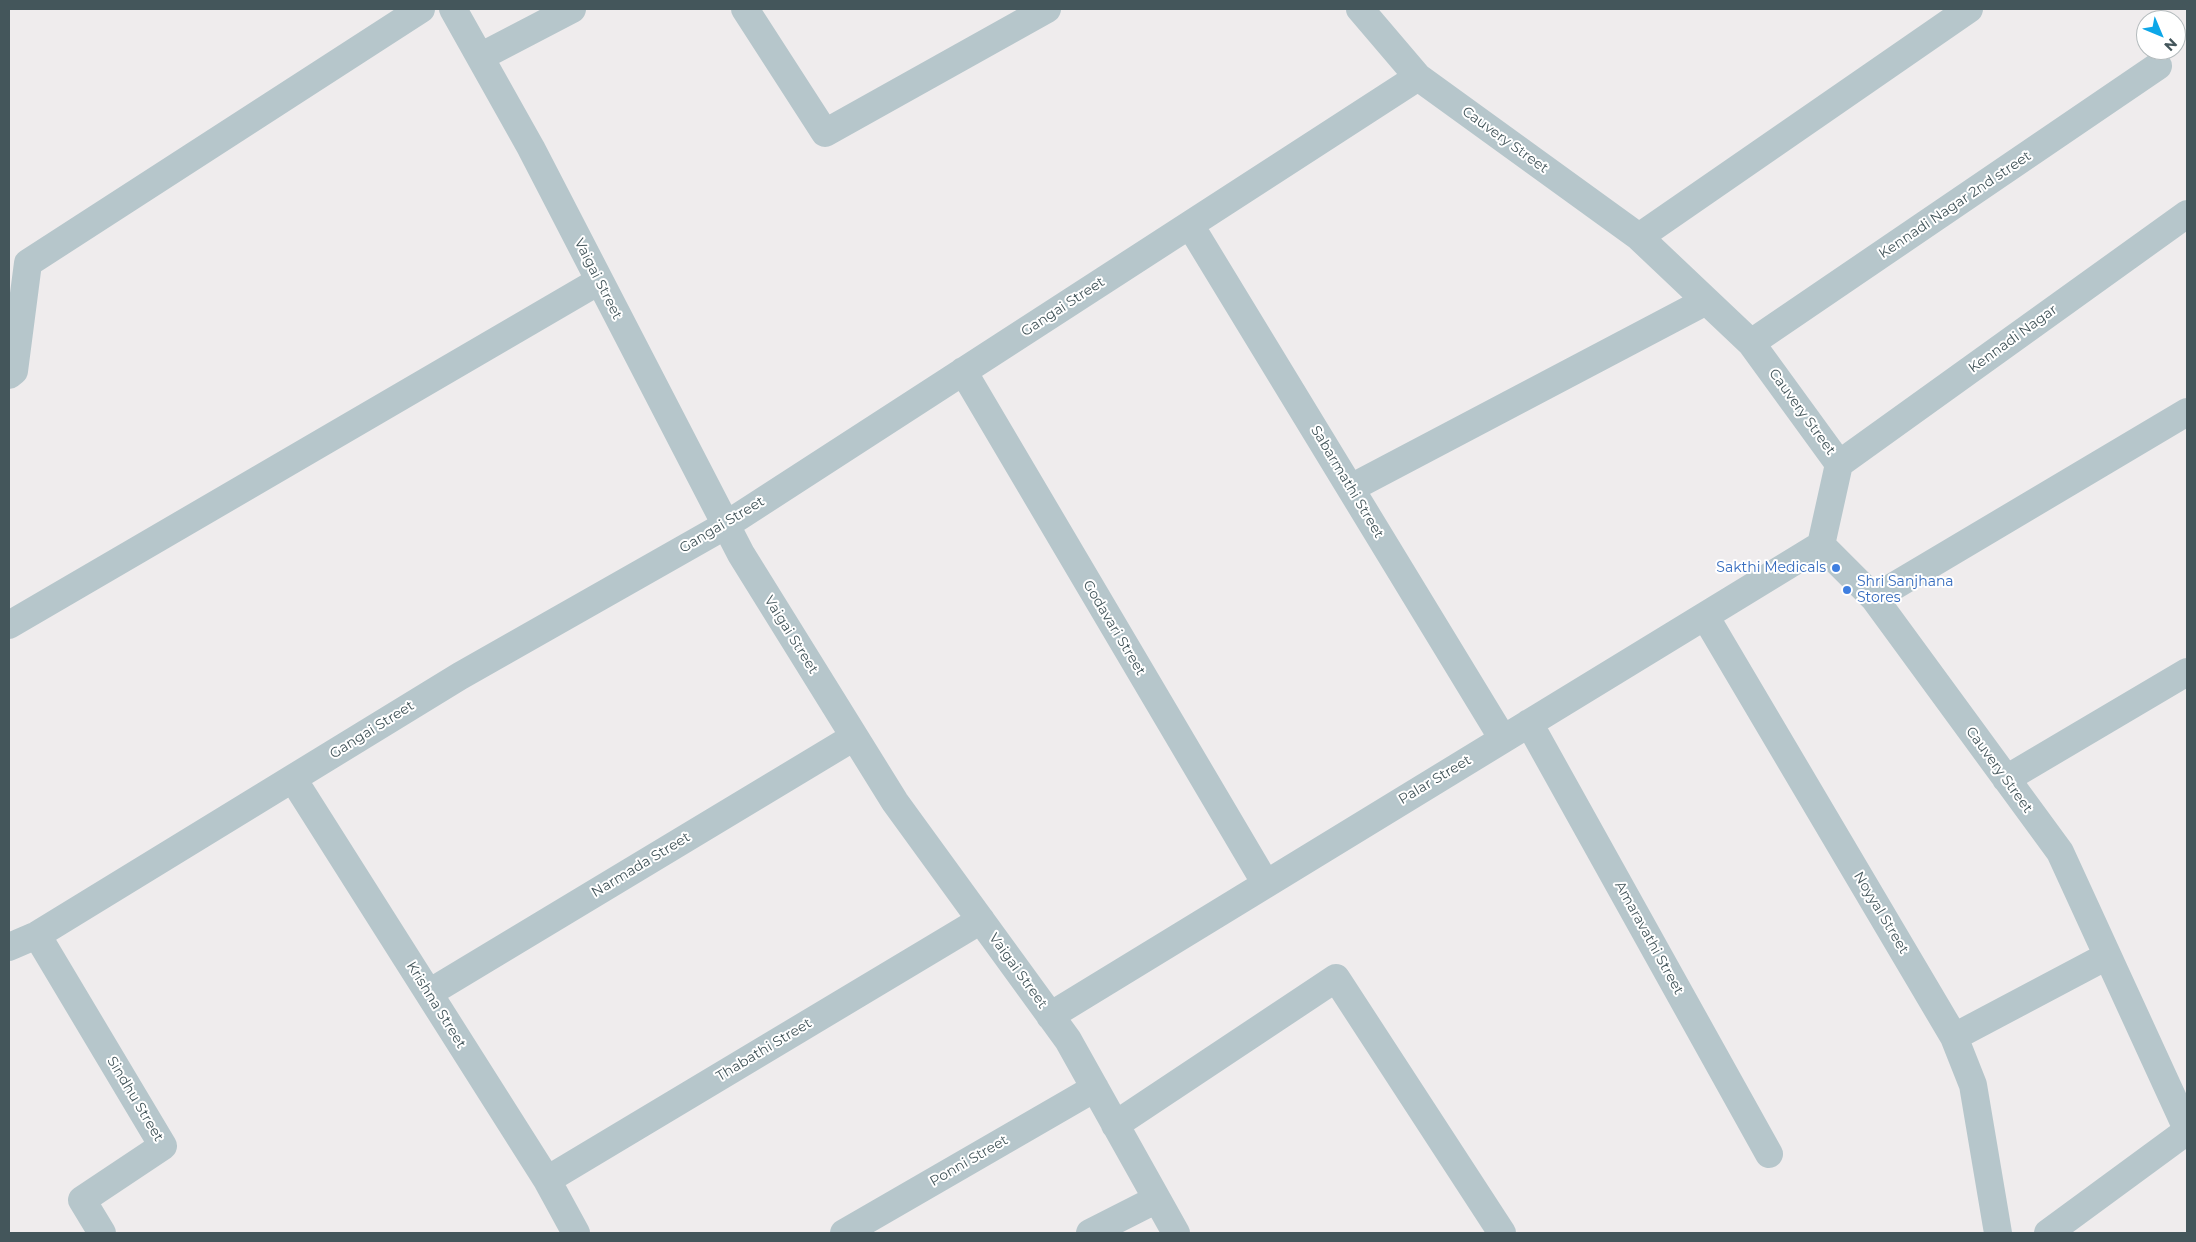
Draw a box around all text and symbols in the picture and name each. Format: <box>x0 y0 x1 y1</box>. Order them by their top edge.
north arrow <box>2136 10 2186 60</box>
text: N <box>2161 35 2181 55</box>
street label: Cauvery Street <box>1459 103 1551 177</box>
street label: Kennadi Nagar 2nd street <box>1876 148 2034 262</box>
street label: Vaigai Street <box>570 236 626 322</box>
street label: Gangai Street <box>1018 274 1108 340</box>
street label: Kennadi Nagar <box>1965 301 2061 377</box>
street label: Cauvery Street <box>1765 366 1839 458</box>
street label: Sabarmathi Street <box>1307 423 1387 541</box>
street label: Gangai Street <box>676 493 768 557</box>
place label: Sakthi Medicals <box>1716 560 1826 576</box>
marker: Sakthi Medicals <box>1830 562 1842 574</box>
place label: Shri Sanjhana Stores <box>1857 574 1954 606</box>
street label: Godavari Street <box>1079 577 1149 679</box>
marker: Shri Sanjhana Stores <box>1841 584 1853 596</box>
street label: Vaigai Street <box>760 593 822 677</box>
street label: Gangai Street <box>327 697 417 763</box>
street label: Cauvery Street <box>1962 724 2036 816</box>
street label: Palar Street <box>1396 752 1474 808</box>
street label: Narmada Street <box>589 829 693 901</box>
street label: Noyyal Street <box>1850 869 1912 957</box>
street label: Amaravathi Street <box>1611 878 1687 998</box>
street label: Vaigai Street <box>985 930 1051 1012</box>
street label: Krishna Street <box>403 959 469 1051</box>
street label: Thabathi Street <box>713 1015 815 1085</box>
street label: Sindhu Street <box>103 1053 167 1145</box>
street label: Ponni Street <box>927 1132 1011 1190</box>

